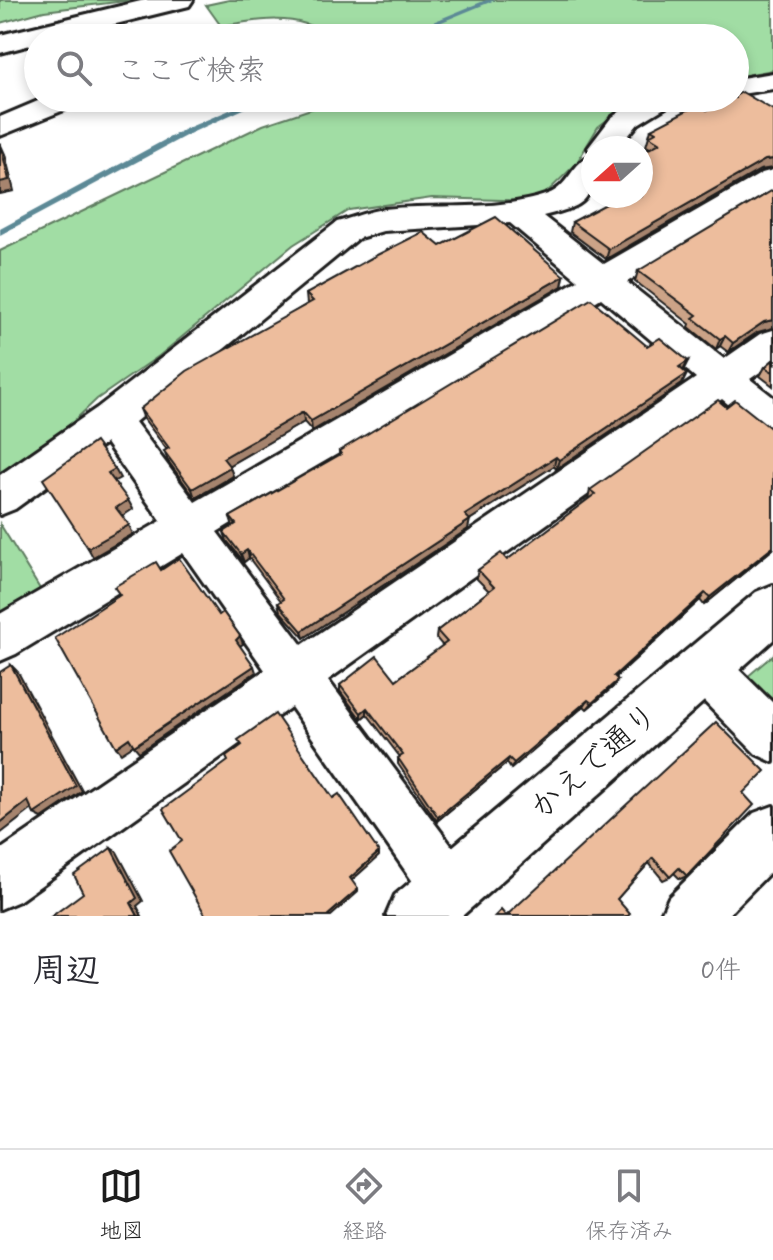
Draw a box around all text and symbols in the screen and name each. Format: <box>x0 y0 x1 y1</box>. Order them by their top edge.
search box <box>24 24 749 112</box>
icon: search <box>52 46 96 90</box>
text: ここで検索 <box>116 52 266 91</box>
north arrow <box>581 136 653 208</box>
street label: かえで通り <box>522 695 668 829</box>
text: 周辺 <box>32 949 100 994</box>
text: 0件 <box>700 954 741 988</box>
tab: 地図 <box>99 1164 144 1246</box>
tab: 経路 <box>342 1164 387 1246</box>
tab: 保存済み <box>585 1164 674 1246</box>

